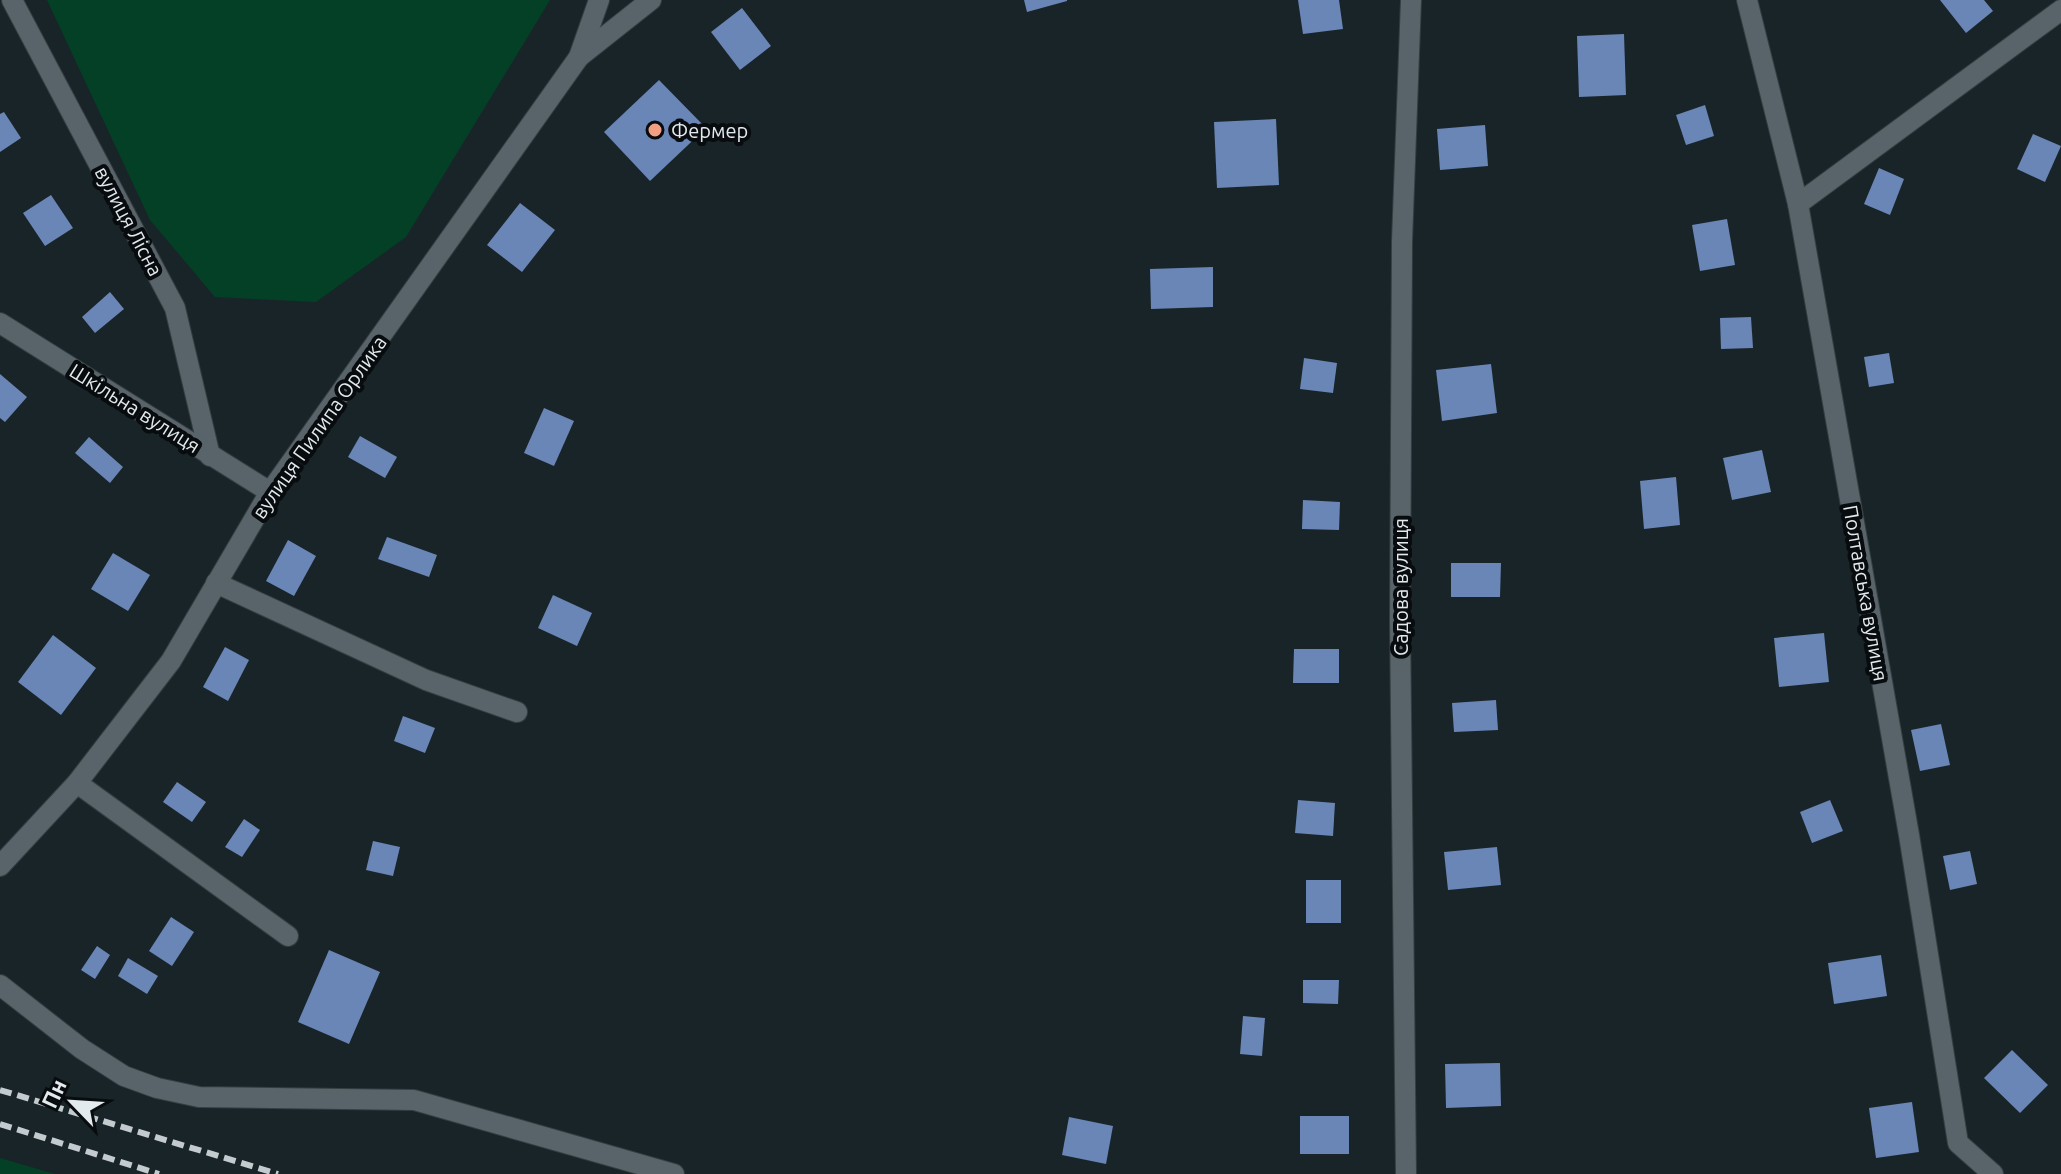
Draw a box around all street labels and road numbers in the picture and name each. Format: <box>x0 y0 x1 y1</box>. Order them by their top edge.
street label: вулиця Лісна <box>90 162 168 280</box>
street label: вулиця Пилипа Орлика <box>247 331 391 523</box>
street label: Шкільна вулиця <box>66 359 204 457</box>
street label: Полтавська вулиця <box>1839 503 1893 683</box>
street label: Садова вулиця <box>1389 518 1412 656</box>

